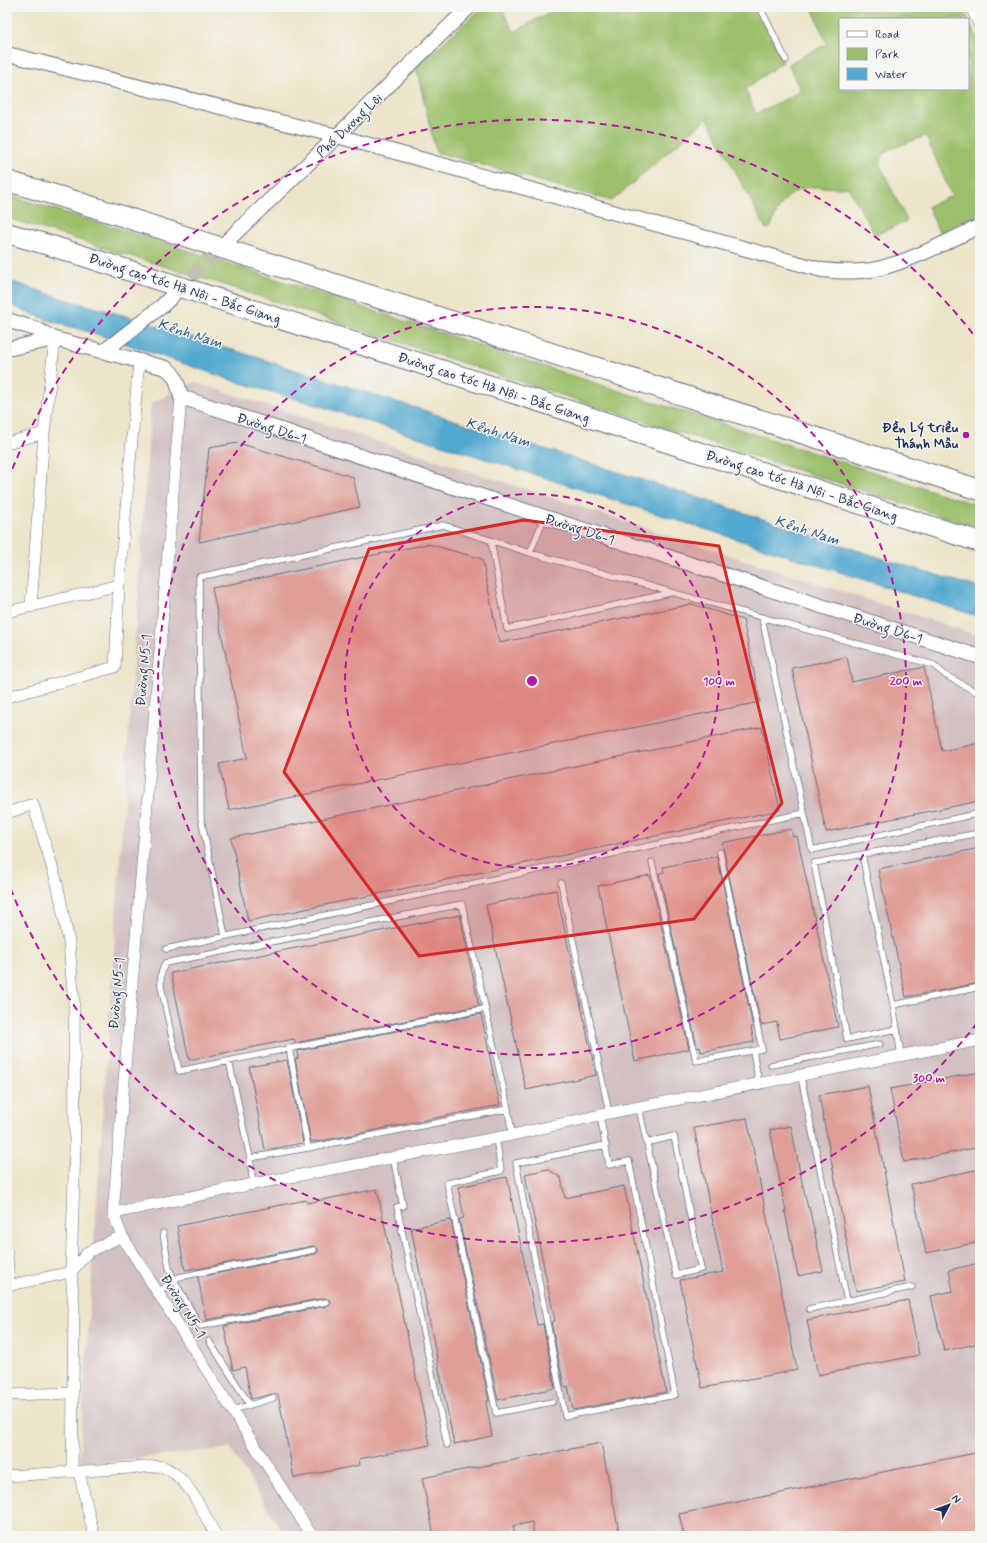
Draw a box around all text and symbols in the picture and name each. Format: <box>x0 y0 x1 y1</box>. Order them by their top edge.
legend <box>839 18 969 90</box>
text: Road <box>875 27 899 43</box>
text: Park <box>875 47 899 63</box>
text: Water <box>875 67 907 83</box>
street label: Phố Dương Lôi <box>313 90 388 163</box>
street label: Đường cao tốc Hà Nội - Bắc Giang <box>86 249 283 330</box>
water label: Kênh Nam <box>155 314 225 354</box>
street label: Đường cao tốc Hà Nội - Bắc Giang <box>395 348 592 429</box>
street label: Đường D6-1 <box>234 409 309 451</box>
water label: Kênh Nam <box>463 413 533 453</box>
place label: Đền Lý triều Thánh Mẫu <box>882 419 959 453</box>
marker: Đền Lý triều Thánh Mẫu <box>961 430 971 440</box>
street label: Đường cao tốc Hà Nội - Bắc Giang <box>703 446 900 527</box>
street label: Đường D6-1 <box>542 510 617 552</box>
water label: Kênh Nam <box>772 511 842 551</box>
street label: Đường D6-1 <box>850 609 925 651</box>
street label: Đường N5-1 <box>132 633 158 707</box>
centre of rings <box>525 674 539 688</box>
text: 100 m <box>703 674 736 690</box>
text: 200 m <box>890 674 923 690</box>
street label: Đường N5-1 <box>105 956 131 1030</box>
text: 300 m <box>913 1071 946 1087</box>
street label: Đường N5-1 <box>155 1271 210 1343</box>
north arrow <box>929 1485 969 1525</box>
text: N <box>948 1492 963 1506</box>

